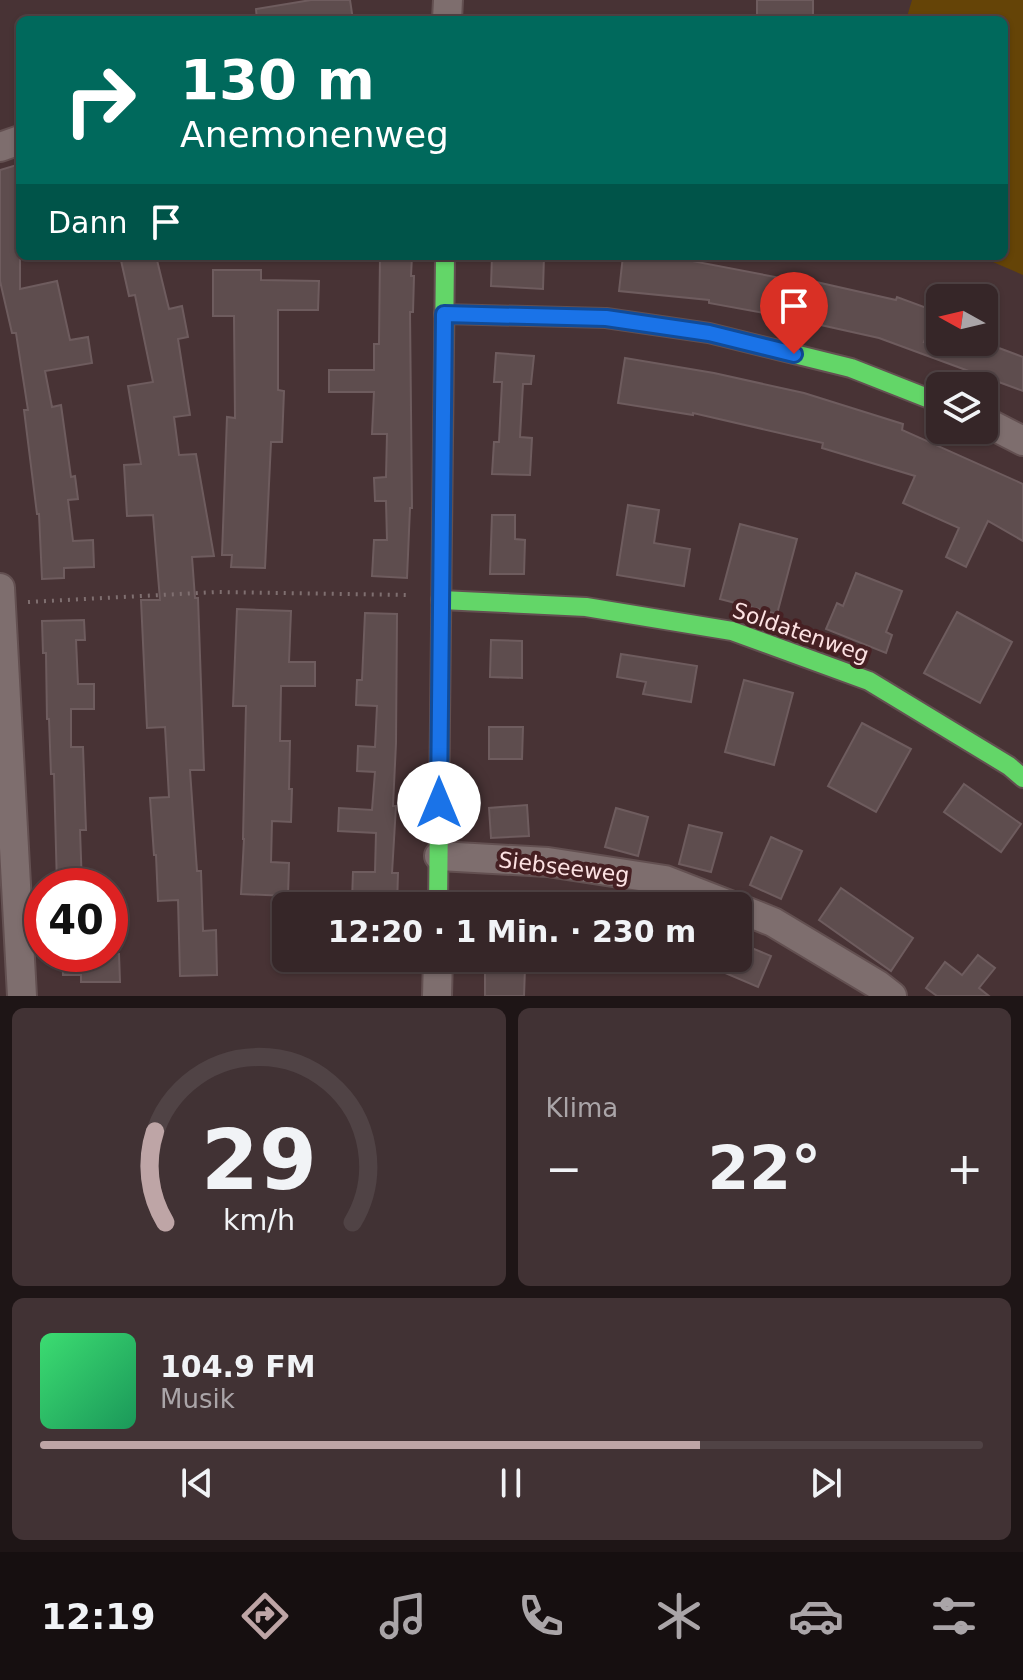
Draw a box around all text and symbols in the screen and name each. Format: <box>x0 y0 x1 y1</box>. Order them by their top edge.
text: 130 m <box>180 47 375 112</box>
icon: right <box>48 48 152 152</box>
text: Anemonenweg <box>180 114 449 155</box>
icon: arrive <box>144 200 188 244</box>
text: Dann <box>48 205 128 240</box>
pin <box>760 272 828 354</box>
icon: arrive <box>772 284 816 328</box>
north arrow <box>926 284 998 356</box>
map controls <box>926 284 998 444</box>
button: layers <box>926 372 998 444</box>
street label: Soldatenweg <box>729 597 872 668</box>
position arrow <box>397 761 481 845</box>
street label: Siebseeweg <box>497 847 631 888</box>
speed limit sign: 40 <box>24 868 128 972</box>
text: 12:20 · 1 Min. · 230 m <box>328 914 696 949</box>
text: Klima <box>546 1093 618 1123</box>
text: 29 <box>201 1112 317 1209</box>
text: 22° <box>708 1133 821 1203</box>
text: − <box>546 1143 582 1194</box>
text: + <box>946 1143 983 1194</box>
text: km/h <box>223 1203 295 1237</box>
text: 104.9 FM <box>160 1349 316 1384</box>
text: Musik <box>160 1384 235 1414</box>
icon: previous <box>175 1461 219 1505</box>
icon: pause <box>489 1461 533 1505</box>
icon: next <box>804 1461 848 1505</box>
icon: directions <box>237 1588 293 1644</box>
icon: music <box>375 1588 431 1644</box>
icon: phone <box>513 1588 569 1644</box>
icon: climate <box>651 1588 707 1644</box>
icon: car <box>788 1588 844 1644</box>
icon: filters <box>926 1588 982 1644</box>
text: 12:19 <box>41 1596 155 1637</box>

